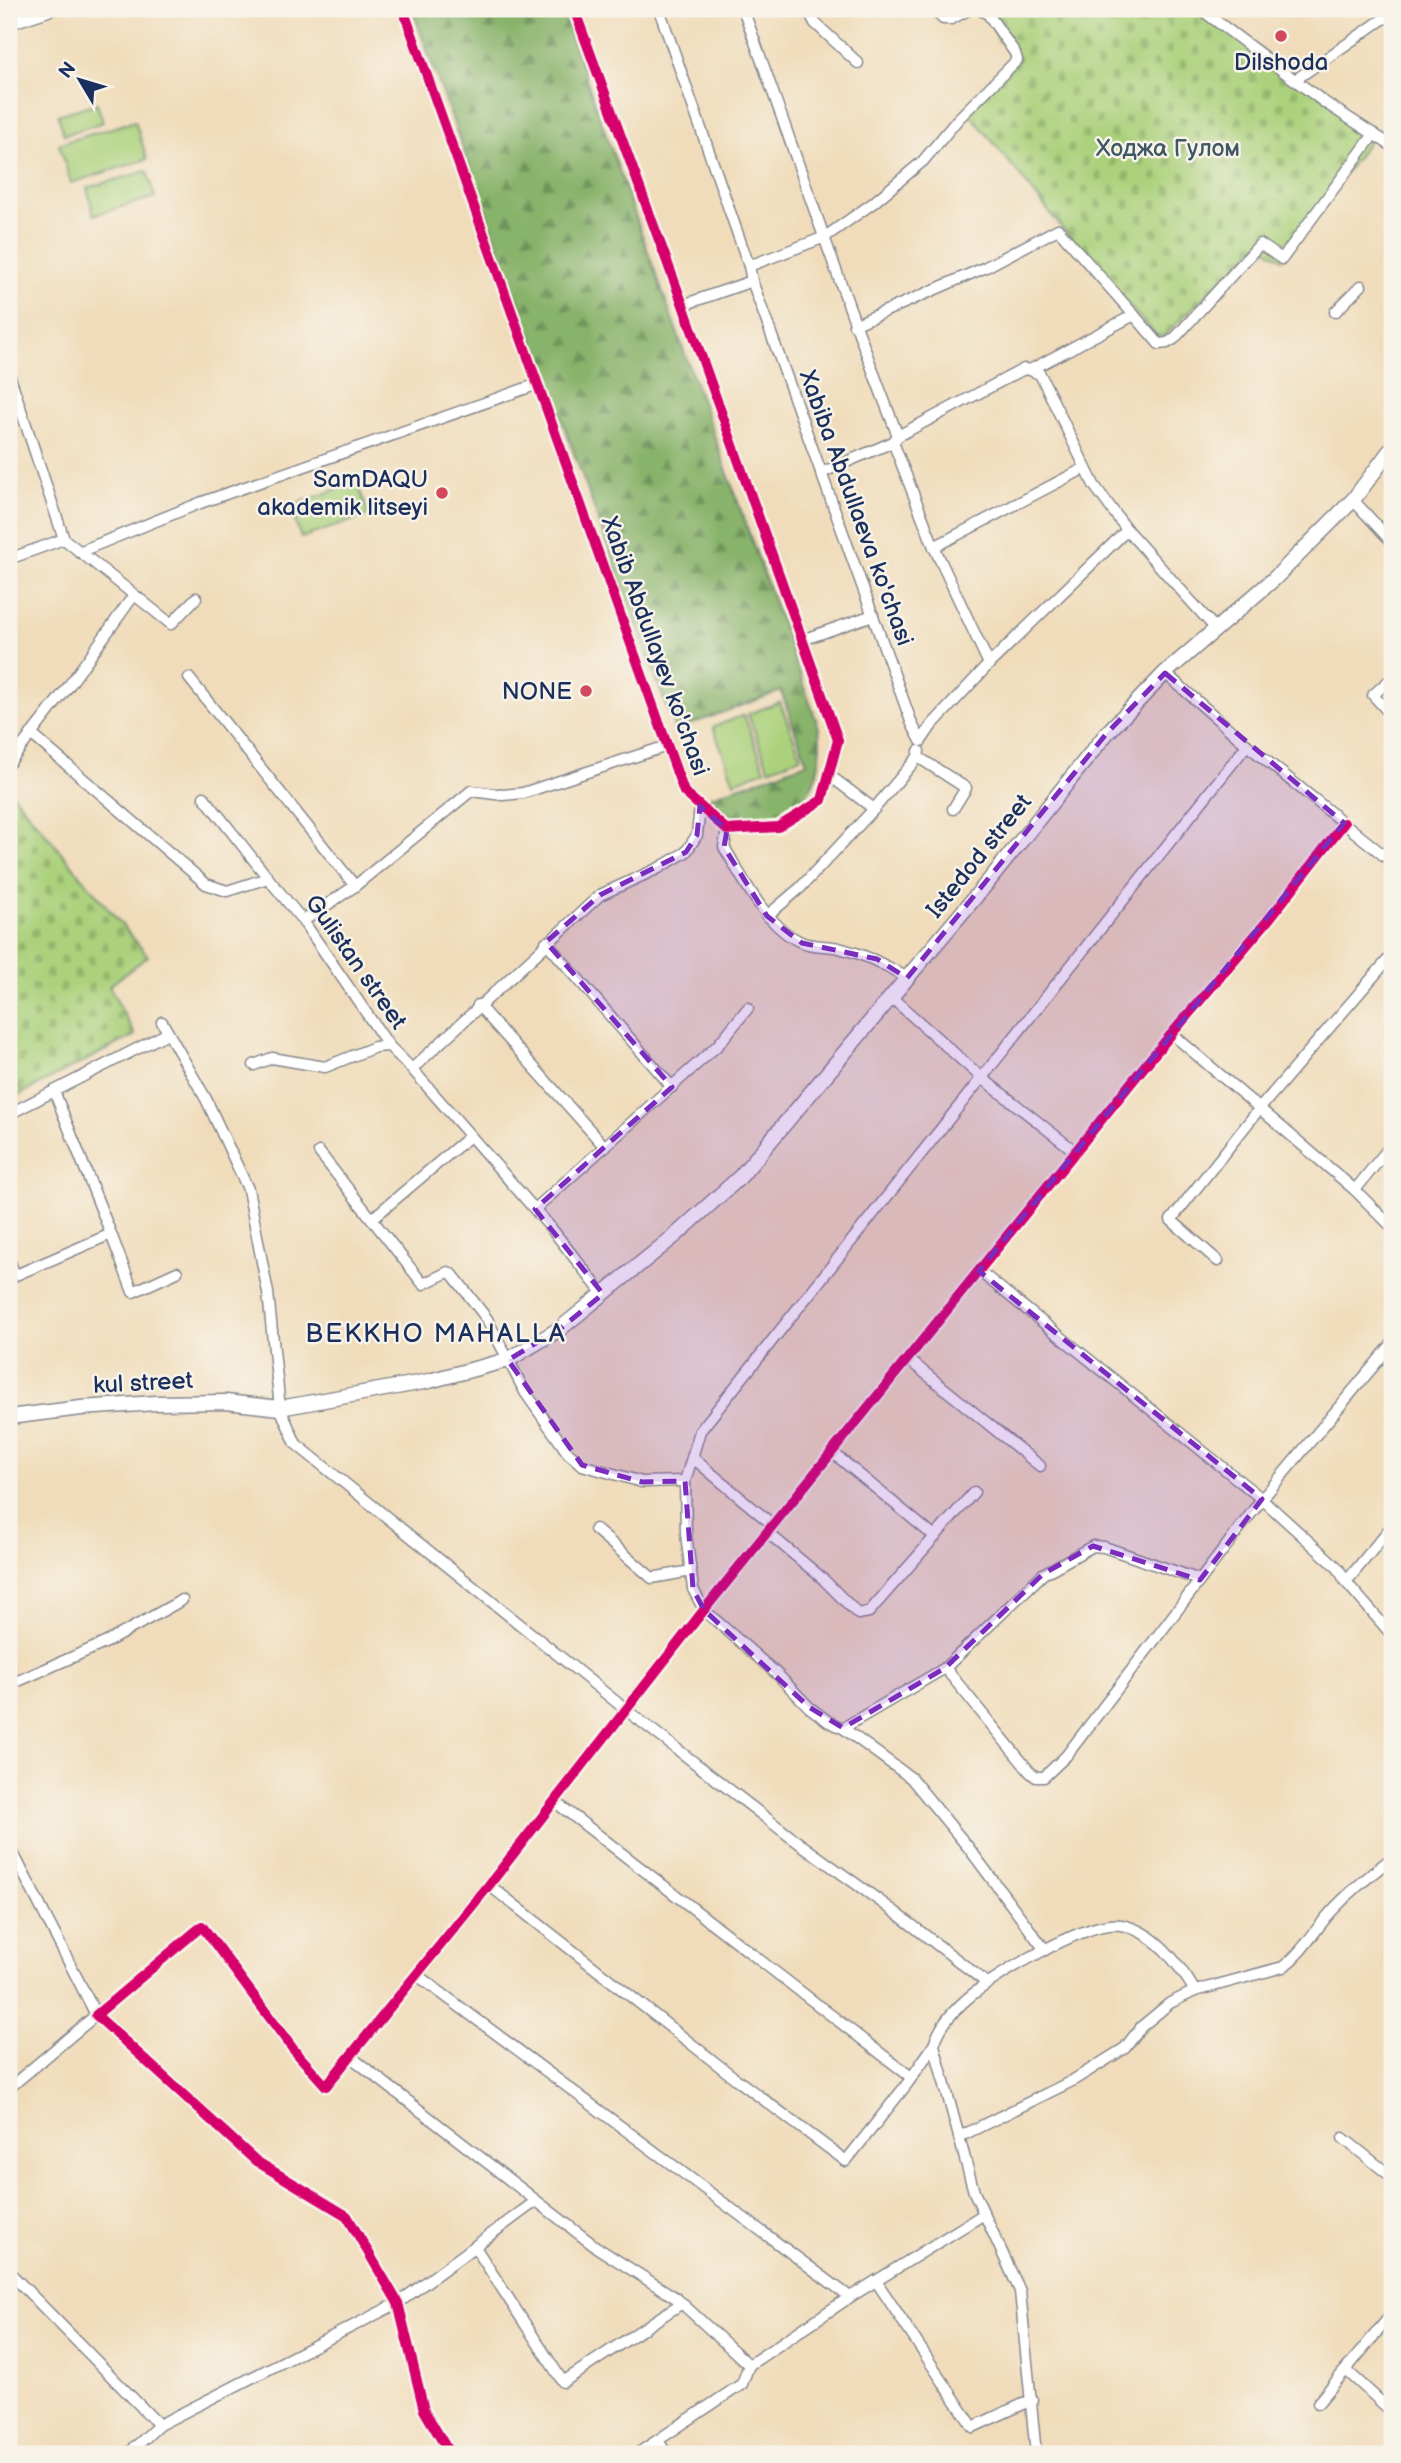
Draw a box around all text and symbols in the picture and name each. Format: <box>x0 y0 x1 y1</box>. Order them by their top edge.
marker: Dilshoda <box>1273 28 1289 44</box>
north arrow <box>46 46 116 116</box>
place label: Dilshoda <box>1234 48 1328 77</box>
text: N <box>54 58 81 83</box>
park label: Ходжа Гулом <box>1096 134 1240 163</box>
street label: Xabiba Abdullaeva ko'chasi <box>792 365 919 650</box>
place label: SamDAQU akademik litseyi <box>257 465 428 522</box>
marker: SamDAQU akademik litseyi <box>434 485 450 501</box>
street label: Xabib Abdullayev ko'chasi <box>594 511 715 780</box>
place label: NONE <box>502 677 572 706</box>
marker: NONE <box>578 683 594 699</box>
street label: Istedod street <box>920 788 1038 924</box>
street label: Gulistan street <box>299 889 413 1035</box>
district label: BEKKHO MAHALLA <box>305 1319 567 1350</box>
street label: kul street <box>92 1366 194 1400</box>

